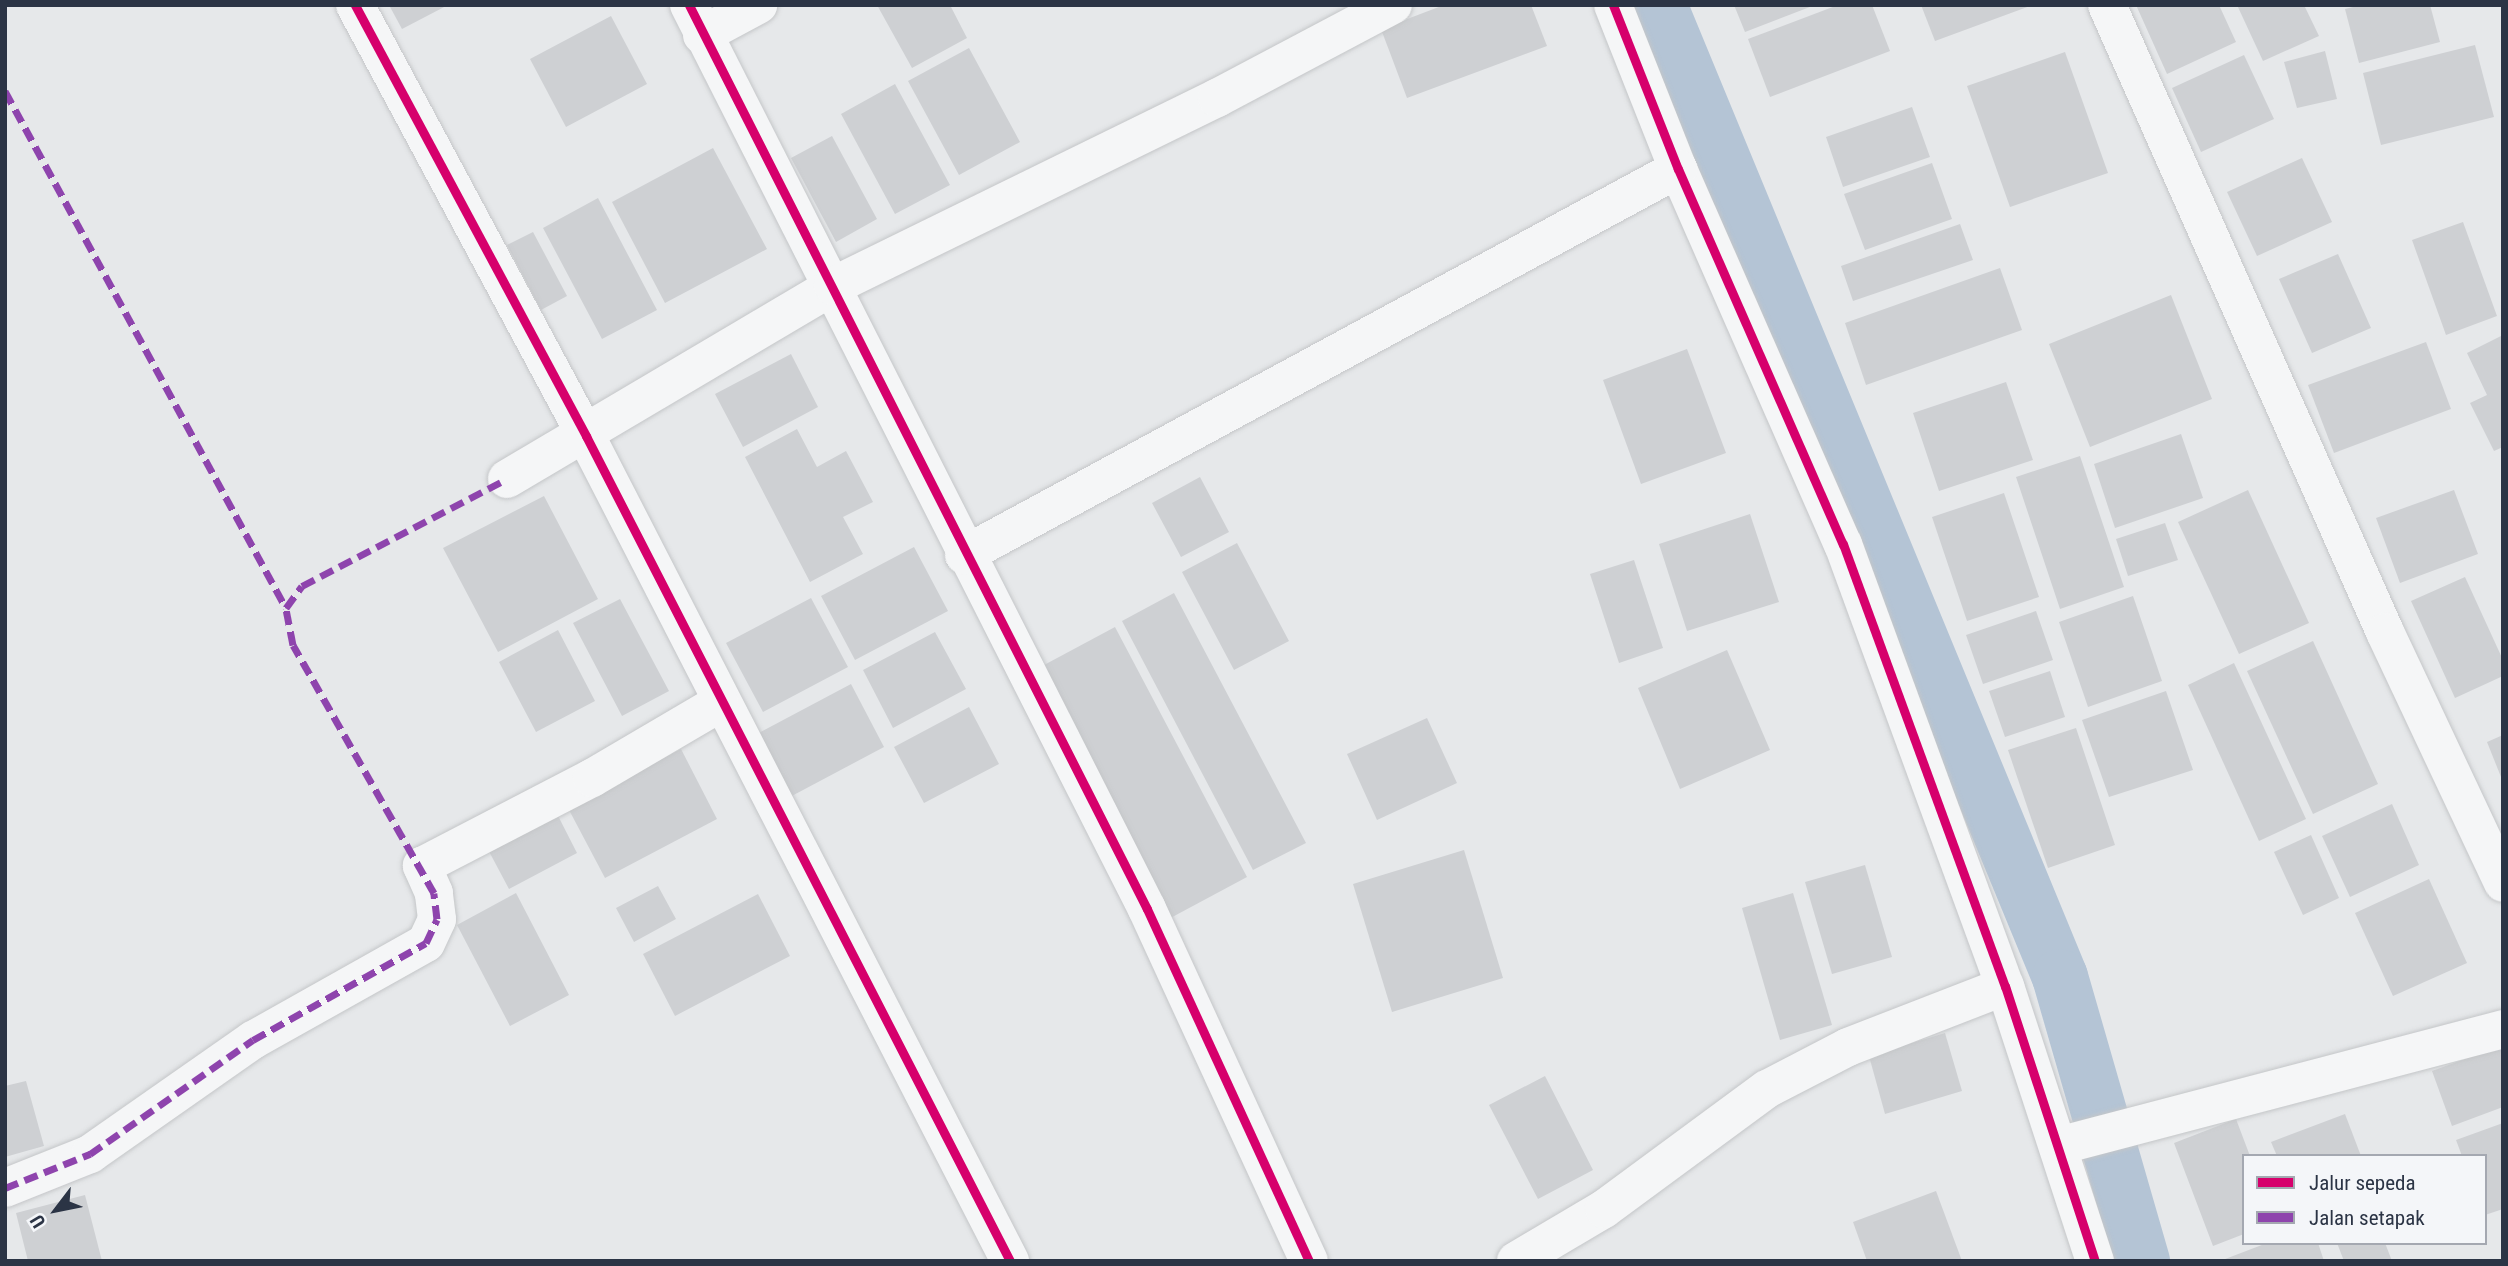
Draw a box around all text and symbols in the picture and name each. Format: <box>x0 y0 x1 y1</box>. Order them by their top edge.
legend <box>2242 1154 2487 1245</box>
text: Jalur sepeda <box>2309 1171 2416 1195</box>
north arrow <box>21 1175 91 1245</box>
text: Jalan setapak <box>2309 1206 2425 1230</box>
text: U <box>25 1211 50 1232</box>

